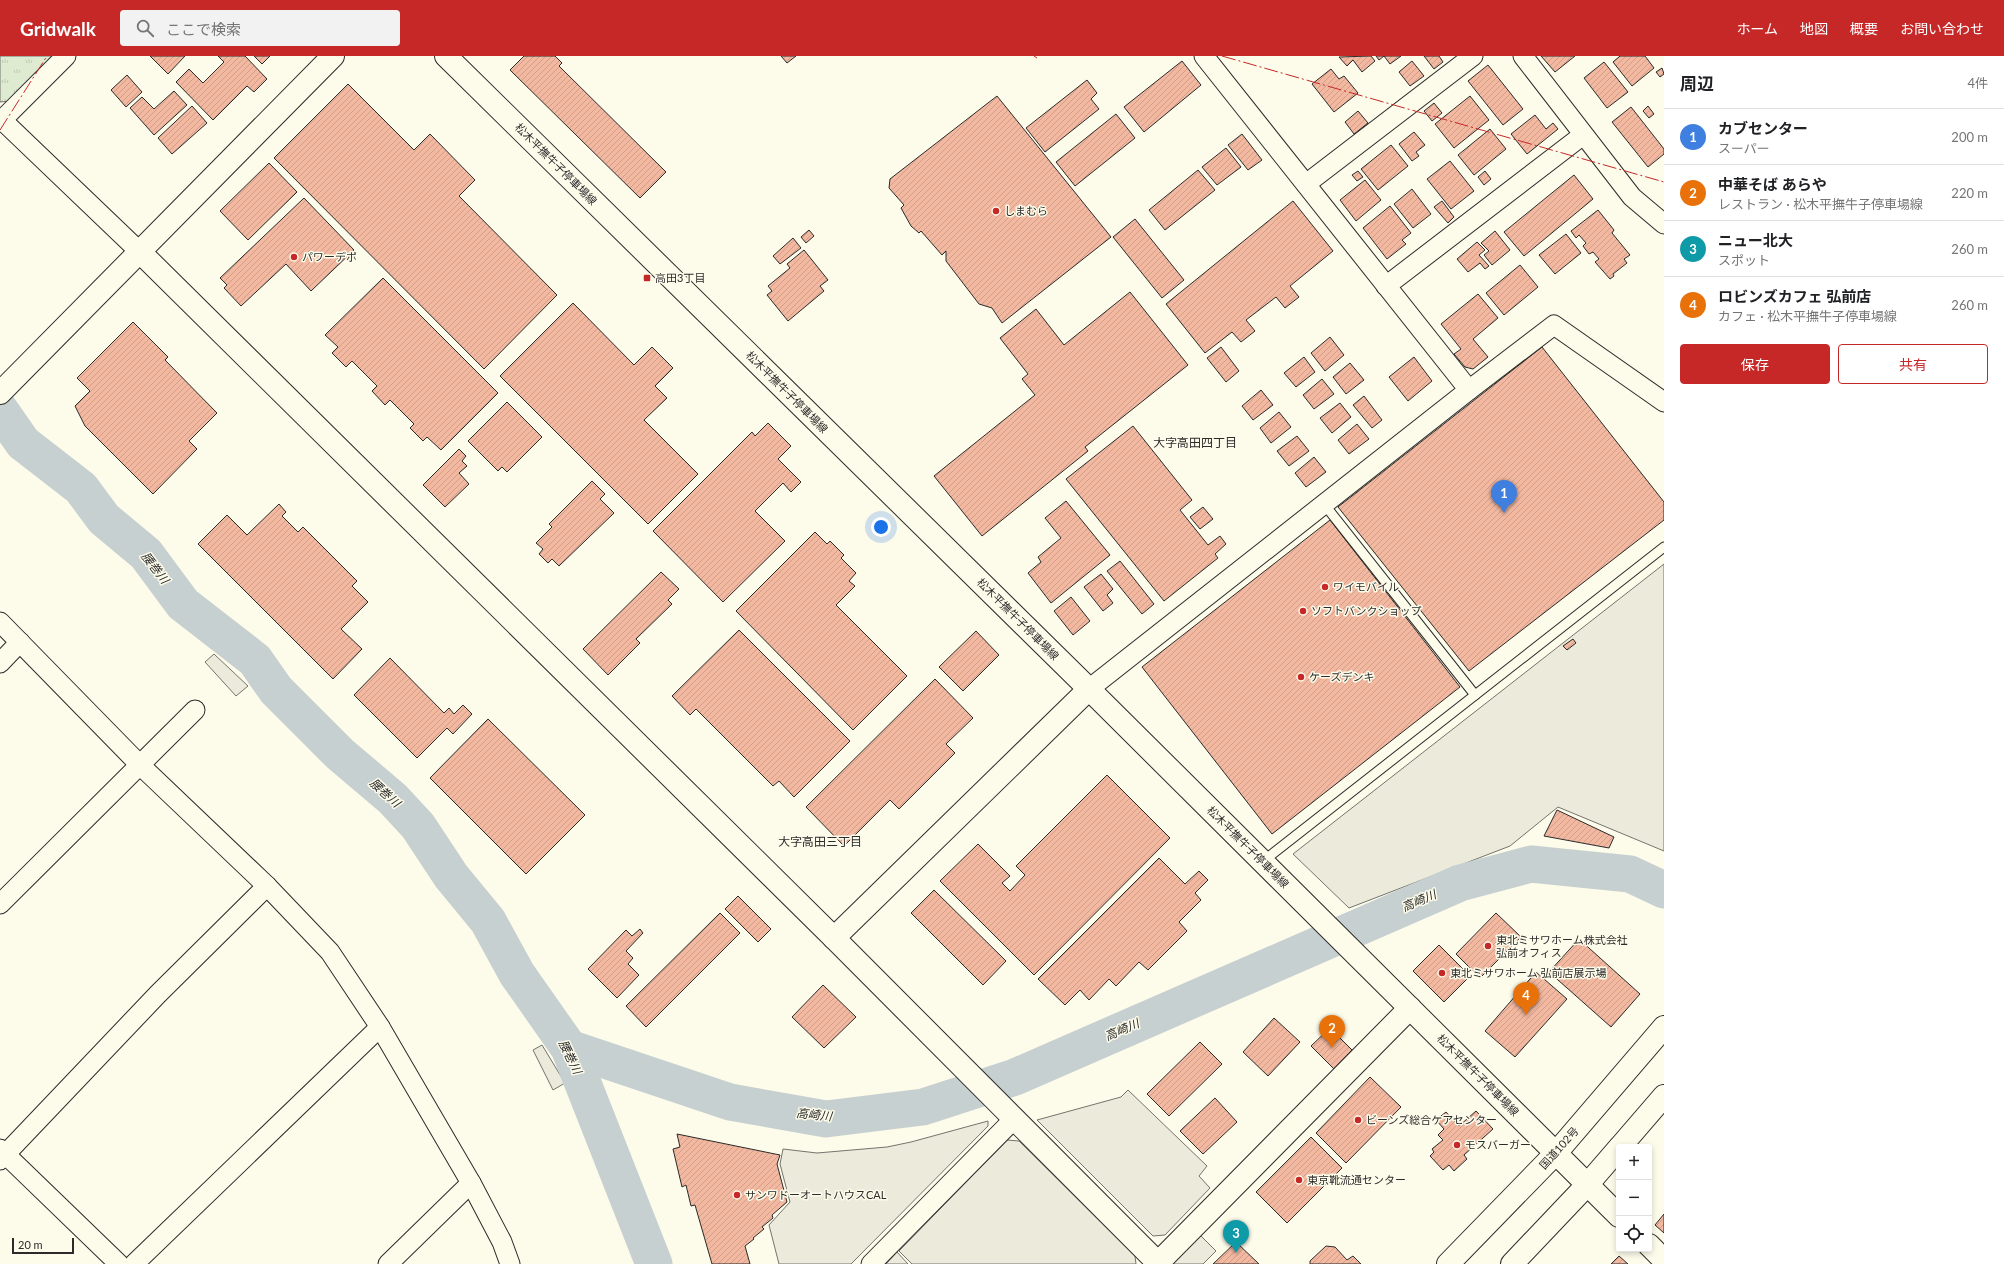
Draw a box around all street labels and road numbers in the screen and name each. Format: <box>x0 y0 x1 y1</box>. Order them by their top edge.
street label: 松木平撫牛子停車場線 <box>513 120 600 207</box>
street label: 松木平撫牛子停車場線 <box>744 348 831 435</box>
street label: 松木平撫牛子停車場線 <box>975 575 1062 662</box>
street label: 松木平撫牛子停車場線 <box>1205 803 1292 890</box>
street label: 松木平撫牛子停車場線 <box>1435 1031 1522 1118</box>
street label: 国道102号 <box>1536 1124 1581 1171</box>

